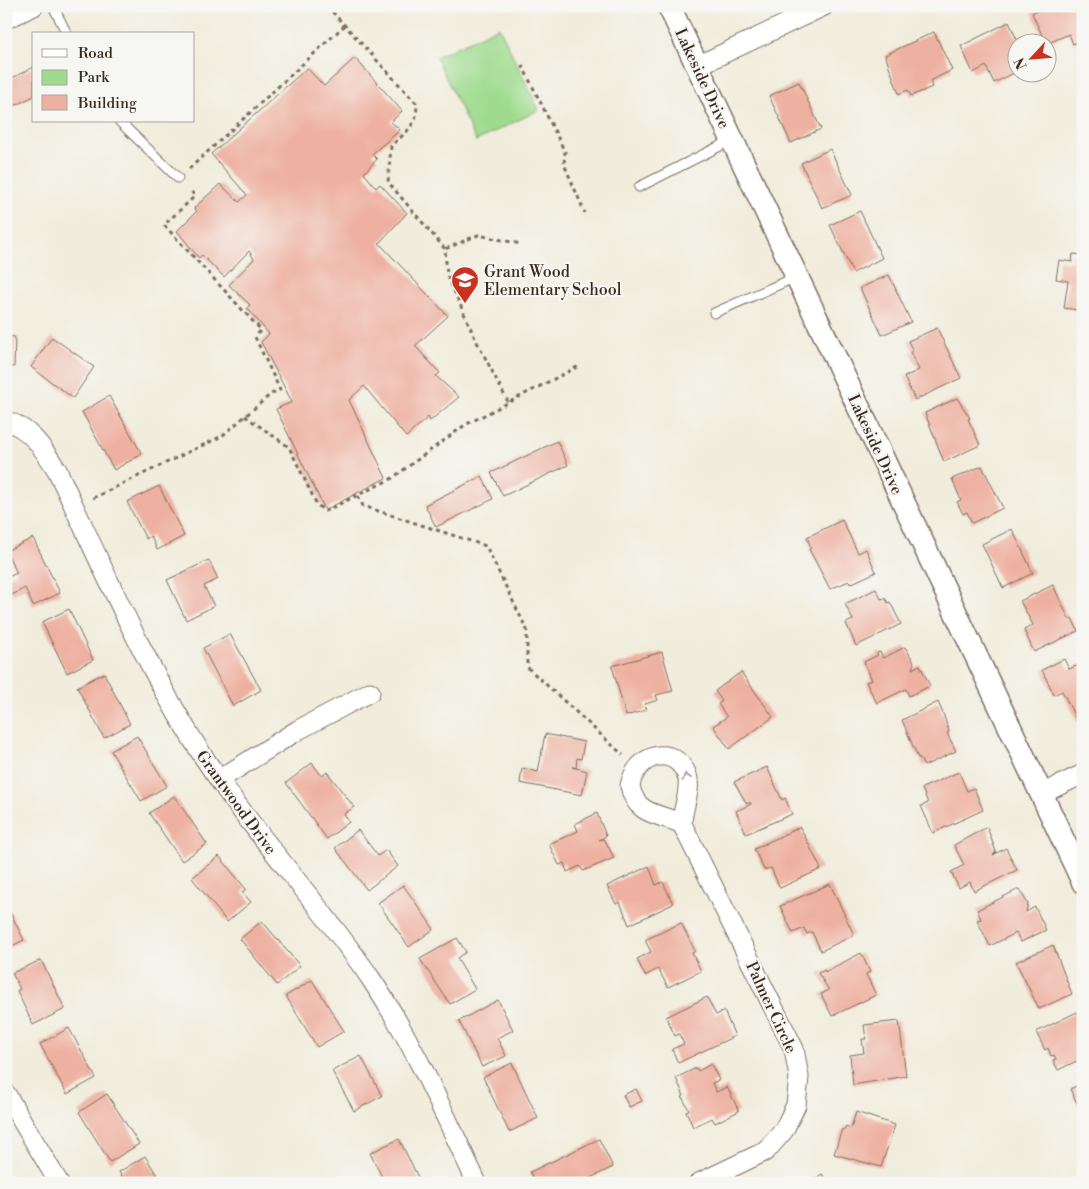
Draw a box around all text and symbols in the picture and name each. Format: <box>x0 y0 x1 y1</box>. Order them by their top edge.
street label: Lakeside Drive <box>670 25 734 132</box>
legend <box>32 32 195 122</box>
north arrow <box>1006 32 1056 82</box>
text: Road <box>78 44 113 63</box>
text: N <box>1011 54 1032 72</box>
text: Park <box>78 68 110 87</box>
text: Building <box>77 94 137 113</box>
place label: Grant Wood Elementary School <box>484 262 622 300</box>
school or university icon: Grant Wood Elementary School <box>450 265 480 304</box>
street label: Lakeside Drive <box>843 391 907 498</box>
street label: Grantwood Drive <box>192 747 281 859</box>
one-way arrow <box>681 773 691 782</box>
street label: Palmer Circle <box>741 958 801 1057</box>

